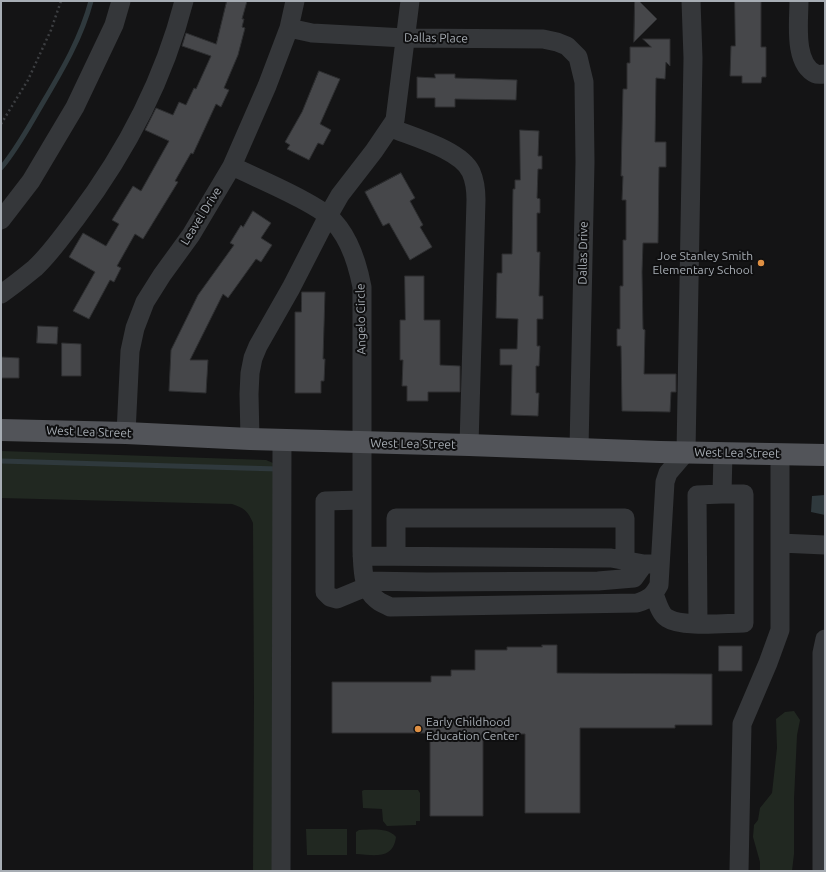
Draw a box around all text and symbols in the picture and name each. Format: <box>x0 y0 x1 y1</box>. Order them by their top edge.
street label: Dallas Place <box>404 30 468 46</box>
street label: Leavel Drive <box>178 184 224 248</box>
street label: Dallas Drive <box>575 221 591 285</box>
place label: Joe Stanley Smith Elementary School <box>653 249 753 277</box>
marker: Joe Stanley Smith Elementary School <box>756 258 766 268</box>
street label: Angelo Circle <box>353 283 369 355</box>
street label: West Lea Street <box>46 423 132 441</box>
street label: West Lea Street <box>370 436 456 452</box>
street label: West Lea Street <box>694 445 780 461</box>
place label: Early Childhood Education Center <box>426 715 519 743</box>
marker: Early Childhood Education Center <box>413 724 423 734</box>

